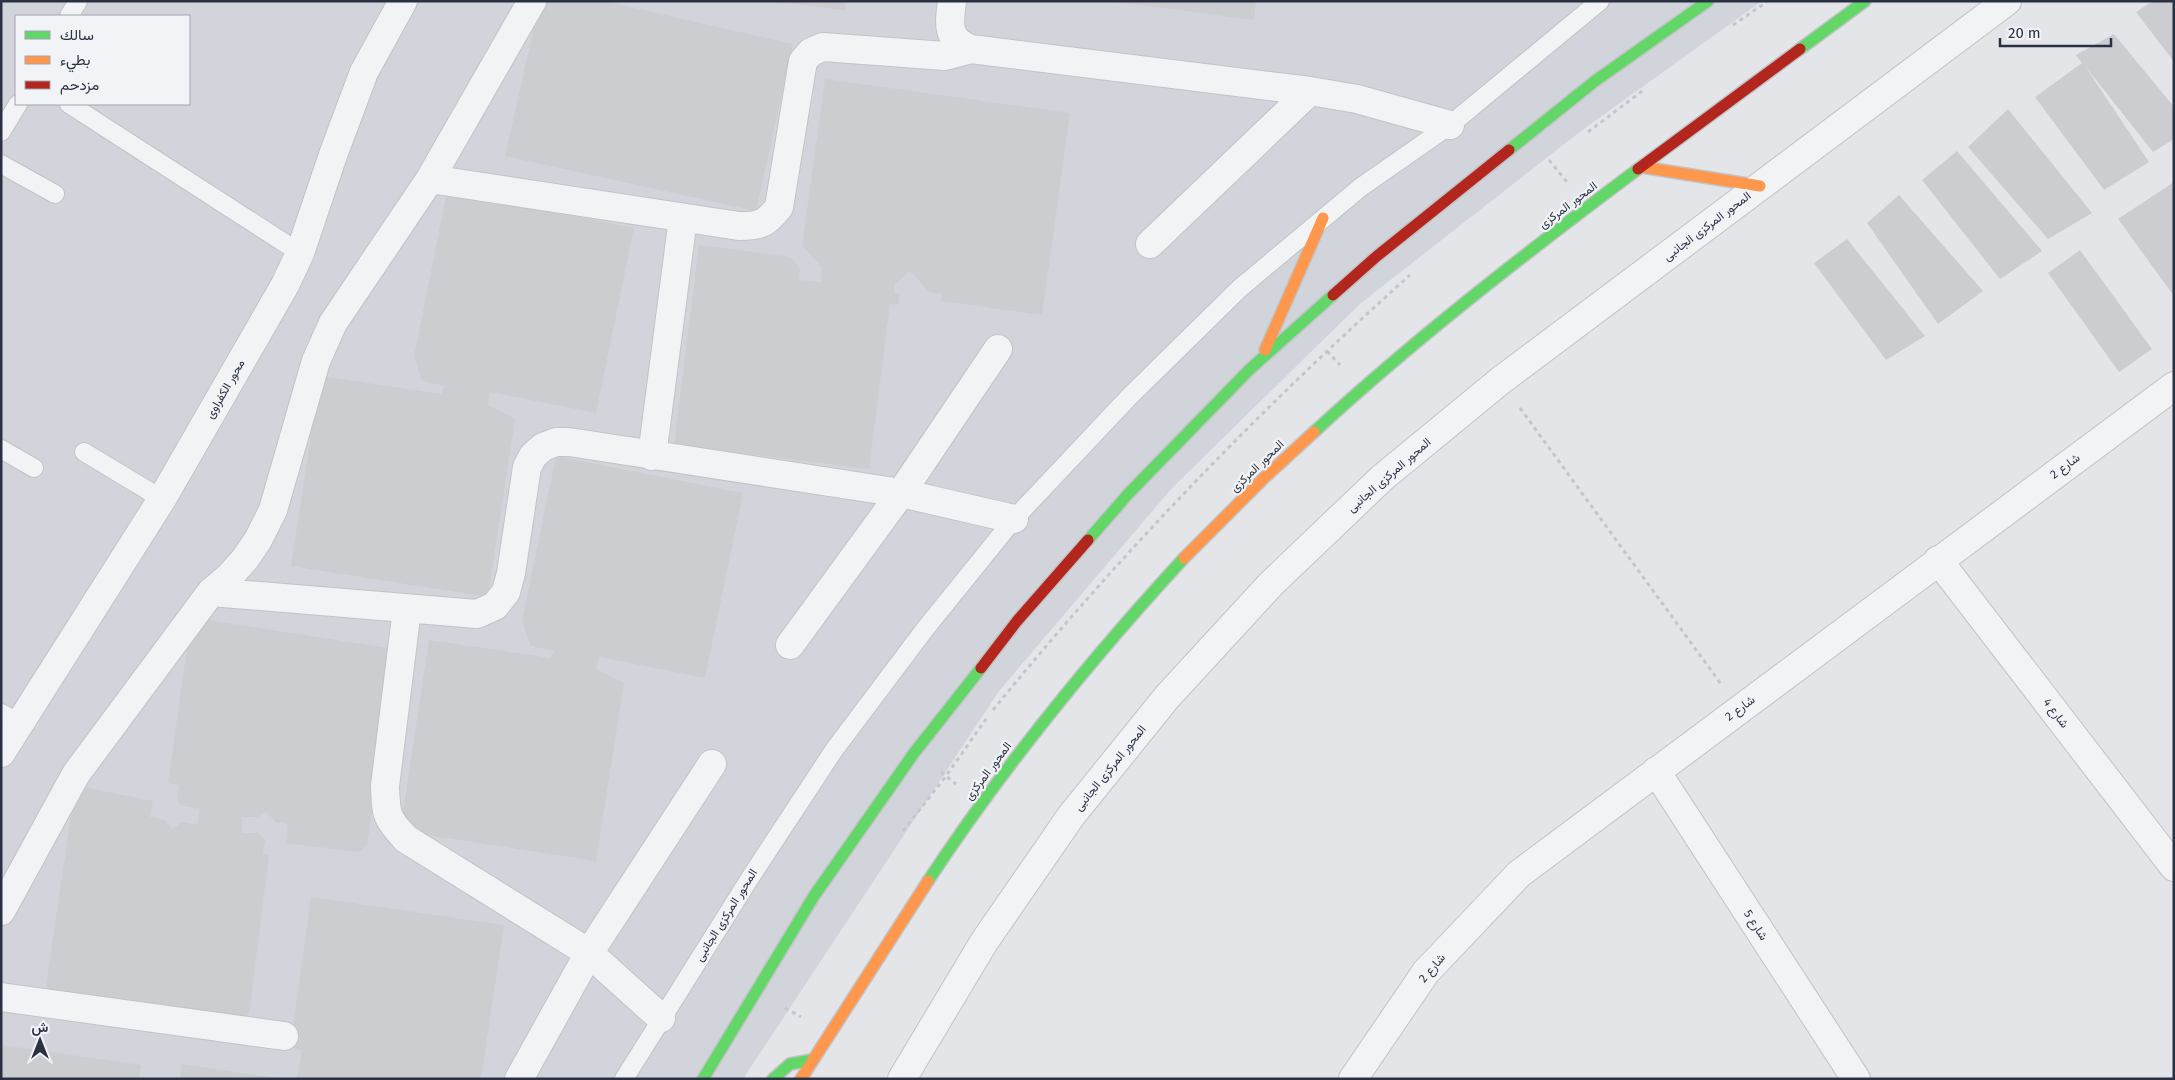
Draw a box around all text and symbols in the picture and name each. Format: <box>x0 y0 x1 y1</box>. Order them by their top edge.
legend <box>15 15 190 105</box>
scale bar <box>2000 15 2111 47</box>
text: 20 m <box>2008 24 2041 42</box>
text: سالك <box>60 26 94 44</box>
text: بطيء <box>60 51 90 73</box>
text: مزدحم <box>60 76 99 95</box>
street label: المحور المركزى <box>1536 179 1600 232</box>
street label: المحور المركزى الجانبى <box>1660 188 1754 264</box>
street label: محور الكفراوى <box>202 357 248 422</box>
street label: المحور المركزى الجانبى <box>1344 435 1434 516</box>
street label: المحور المركزى <box>1227 437 1287 496</box>
street label: شارع 2 <box>2047 450 2084 483</box>
street label: شارع 2 <box>1722 692 1759 725</box>
street label: شارع 4 <box>2039 695 2072 732</box>
street label: المحور المركزى الجانبى <box>1071 722 1150 814</box>
street label: المحور المركزى <box>962 739 1015 803</box>
street label: المحور المركزى الجانبى <box>692 866 761 964</box>
street label: شارع 5 <box>1739 907 1771 944</box>
street label: شارع 2 <box>1416 951 1450 987</box>
north arrow <box>15 1015 65 1065</box>
text: ش <box>32 1019 49 1036</box>

